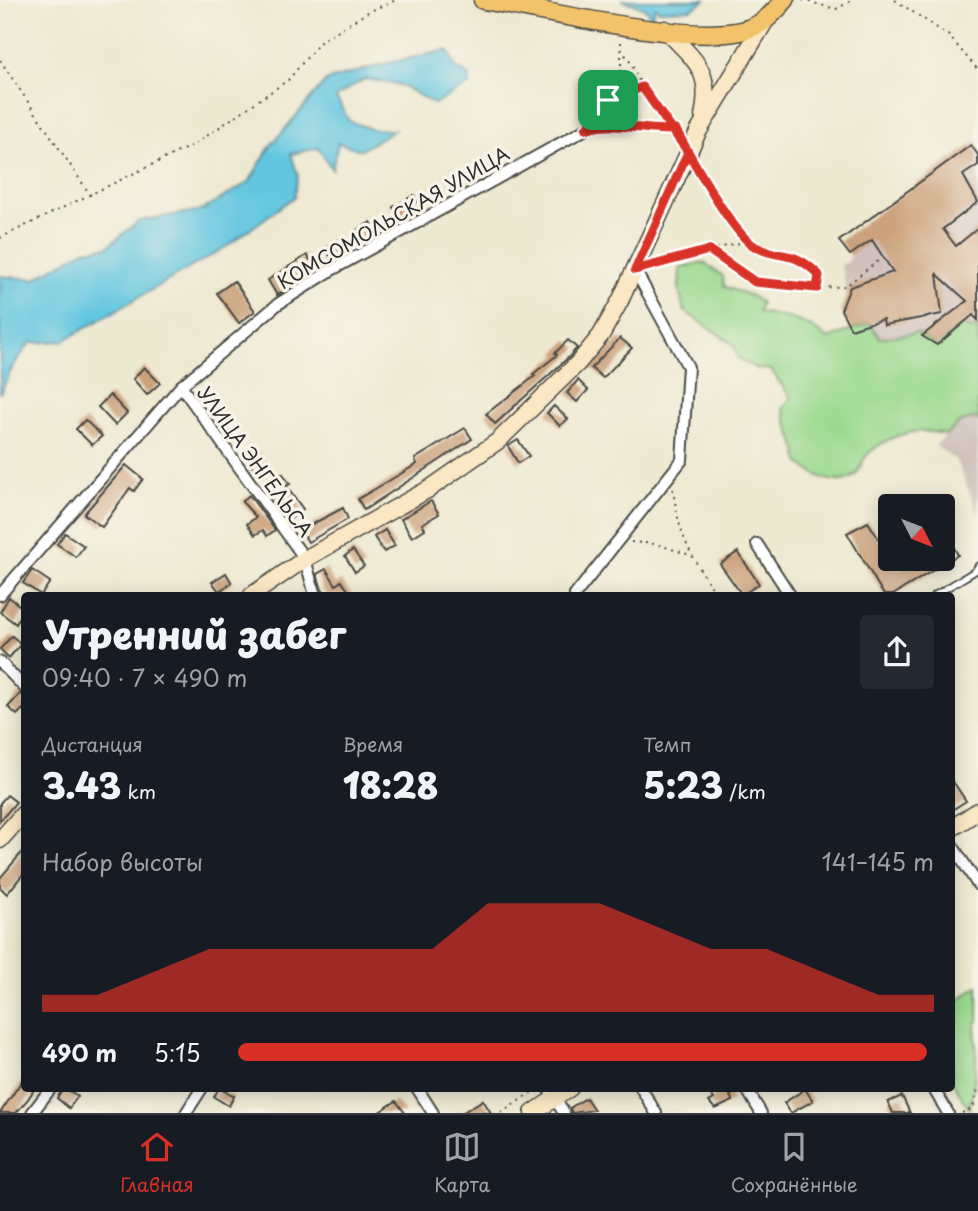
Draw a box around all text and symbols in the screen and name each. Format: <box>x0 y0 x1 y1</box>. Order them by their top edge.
pin <box>578 70 638 130</box>
icon: arrive <box>589 81 627 119</box>
street label: КОМСОМОЛЬСКАЯ УЛИЦА <box>272 139 514 295</box>
street label: УЛИЦА ЭНГЕЛЬСА <box>192 380 320 542</box>
north arrow <box>878 494 956 570</box>
map controls <box>878 494 955 571</box>
text: Утренний забег <box>42 605 346 662</box>
button: share <box>860 615 934 689</box>
text: 09:40 · 7 × 490 m <box>42 660 248 695</box>
text: Дистанция <box>42 730 143 758</box>
text: Время <box>343 730 403 758</box>
text: Темп <box>643 730 691 758</box>
text: 3.43 <box>42 758 121 811</box>
text: 18:28 <box>343 758 438 811</box>
text: 5:23 <box>643 758 723 811</box>
text: km <box>121 777 156 805</box>
text: /km <box>723 777 766 805</box>
text: Набор высоты <box>42 844 203 879</box>
text: 141–145 m <box>821 844 934 879</box>
text: 490 m <box>42 1035 117 1070</box>
text: 5:15 <box>154 1035 200 1070</box>
tab: Главная <box>120 1128 194 1198</box>
tab: Карта <box>434 1128 490 1198</box>
tab: Сохранённые <box>731 1128 858 1198</box>

